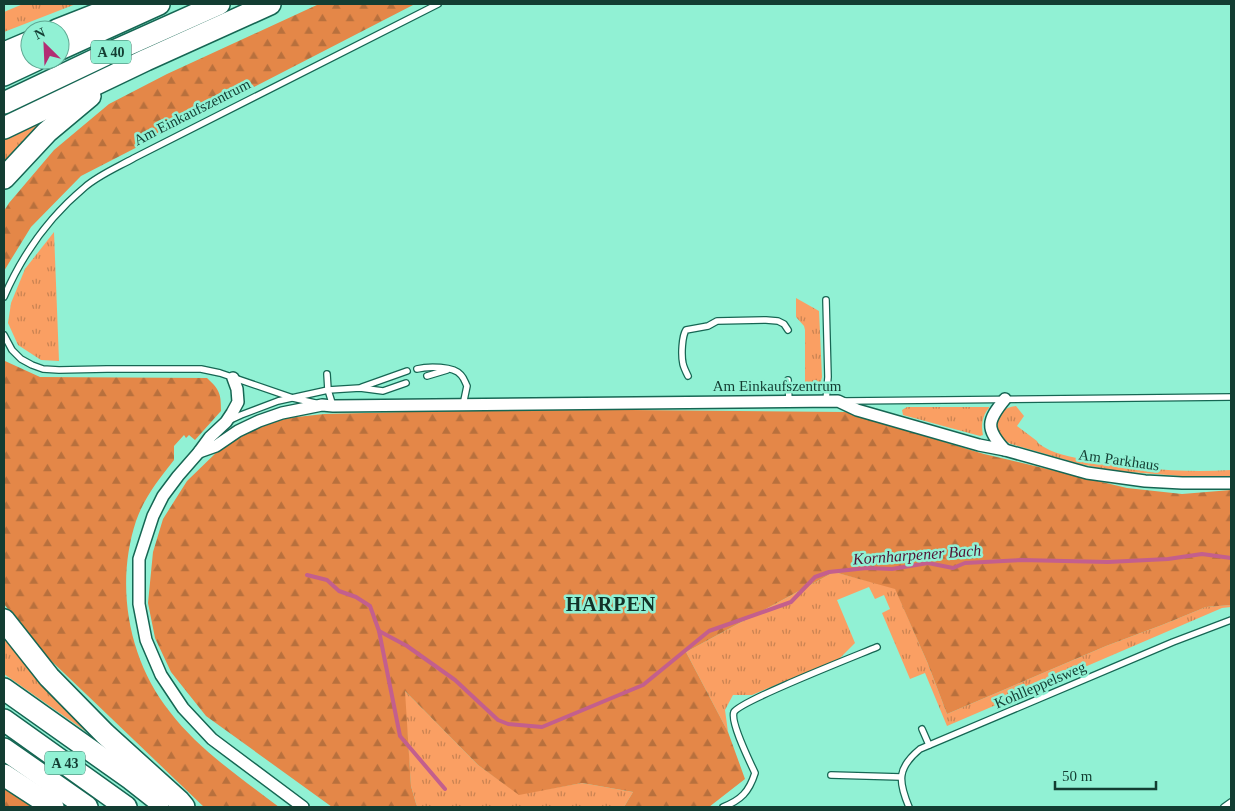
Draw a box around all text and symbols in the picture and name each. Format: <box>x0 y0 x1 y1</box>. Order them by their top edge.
north arrow <box>20 20 70 70</box>
text: N <box>32 25 48 42</box>
road number: A 40 <box>91 41 131 64</box>
street label: Am Einkaufszentrum <box>131 76 253 148</box>
street label: Am Einkaufszentrum <box>713 378 842 394</box>
street label: Am Parkhaus <box>1078 446 1160 474</box>
water label: Kornharpener Bach <box>851 542 982 569</box>
district label: HARPEN <box>566 593 656 615</box>
street label: Kohlleppelsweg <box>992 658 1088 711</box>
road number: A 43 <box>45 751 85 774</box>
scale bar <box>1055 758 1156 790</box>
text: 50 m <box>1062 768 1093 784</box>

